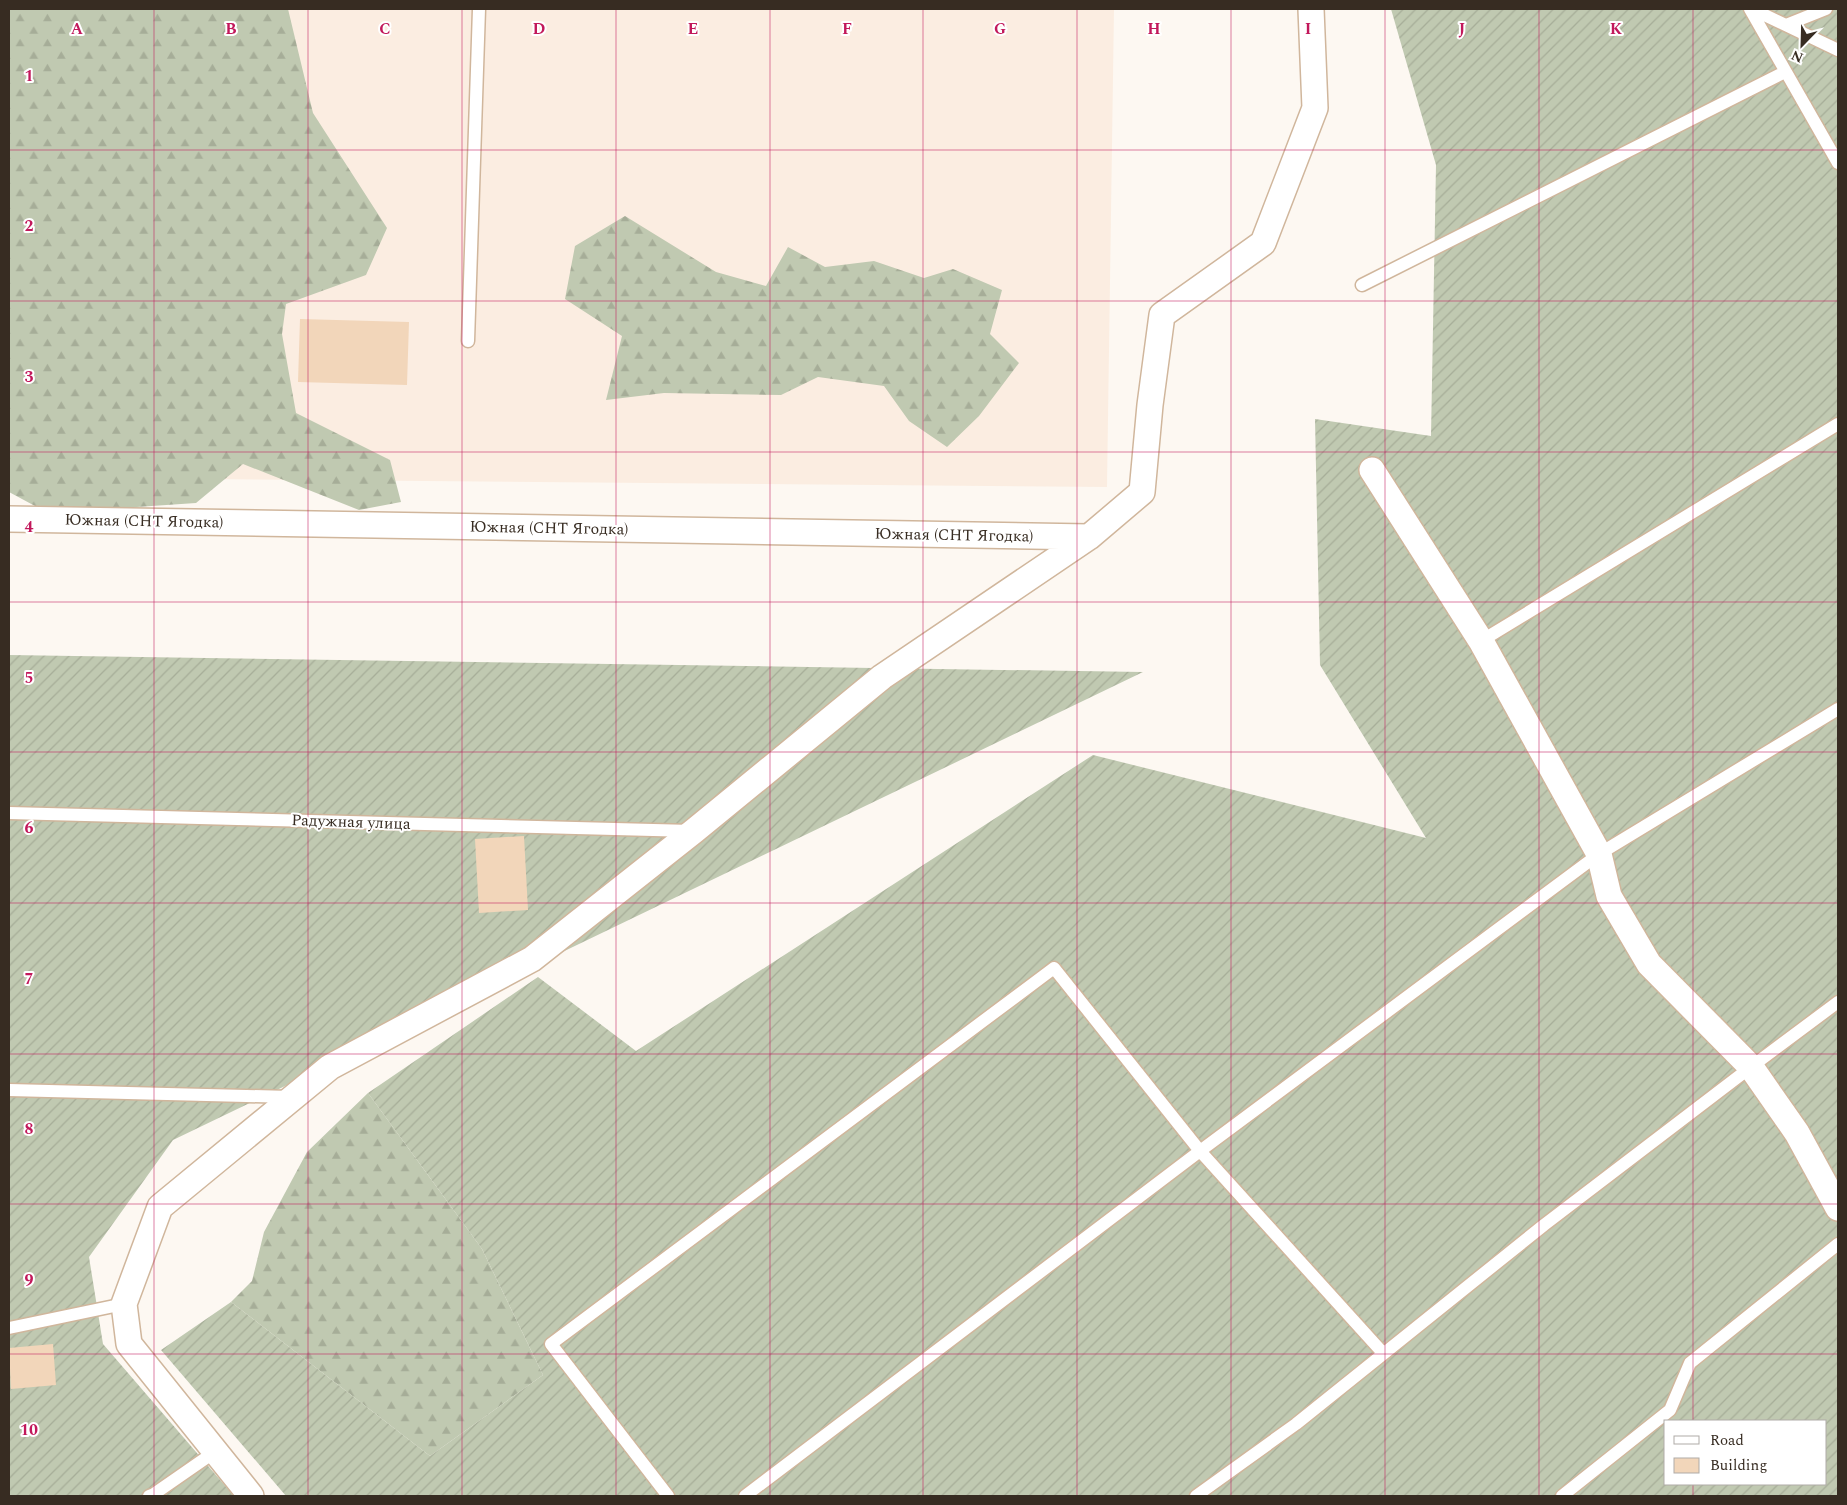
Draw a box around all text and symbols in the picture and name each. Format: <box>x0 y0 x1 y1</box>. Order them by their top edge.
text: A <box>71 17 84 41</box>
text: B <box>225 17 237 41</box>
text: C <box>379 17 391 41</box>
text: D <box>533 17 546 41</box>
text: E <box>688 17 698 41</box>
text: F <box>842 17 852 41</box>
text: G <box>994 17 1006 41</box>
text: H <box>1147 17 1161 41</box>
text: I <box>1305 17 1311 41</box>
text: J <box>1459 17 1466 41</box>
text: K <box>1610 17 1623 41</box>
north arrow <box>1777 20 1827 70</box>
text: N <box>1788 45 1806 68</box>
text: 1 <box>25 64 33 88</box>
text: 2 <box>25 214 34 238</box>
text: 3 <box>25 365 34 389</box>
street label: Южная (СНТ Ягодка) <box>64 508 224 534</box>
text: 4 <box>25 515 34 539</box>
street label: Южная (СНТ Ягодка) <box>469 515 629 541</box>
street label: Южная (СНТ Ягодка) <box>874 522 1034 548</box>
text: 5 <box>25 666 33 690</box>
street label: Радужная улица <box>291 808 411 836</box>
text: 6 <box>25 816 34 840</box>
text: 7 <box>25 967 34 991</box>
text: 8 <box>25 1117 34 1141</box>
text: 9 <box>25 1268 34 1292</box>
text: 10 <box>20 1418 38 1442</box>
legend <box>1664 1420 1827 1485</box>
text: Road <box>1710 1429 1744 1452</box>
text: Building <box>1710 1454 1767 1477</box>

